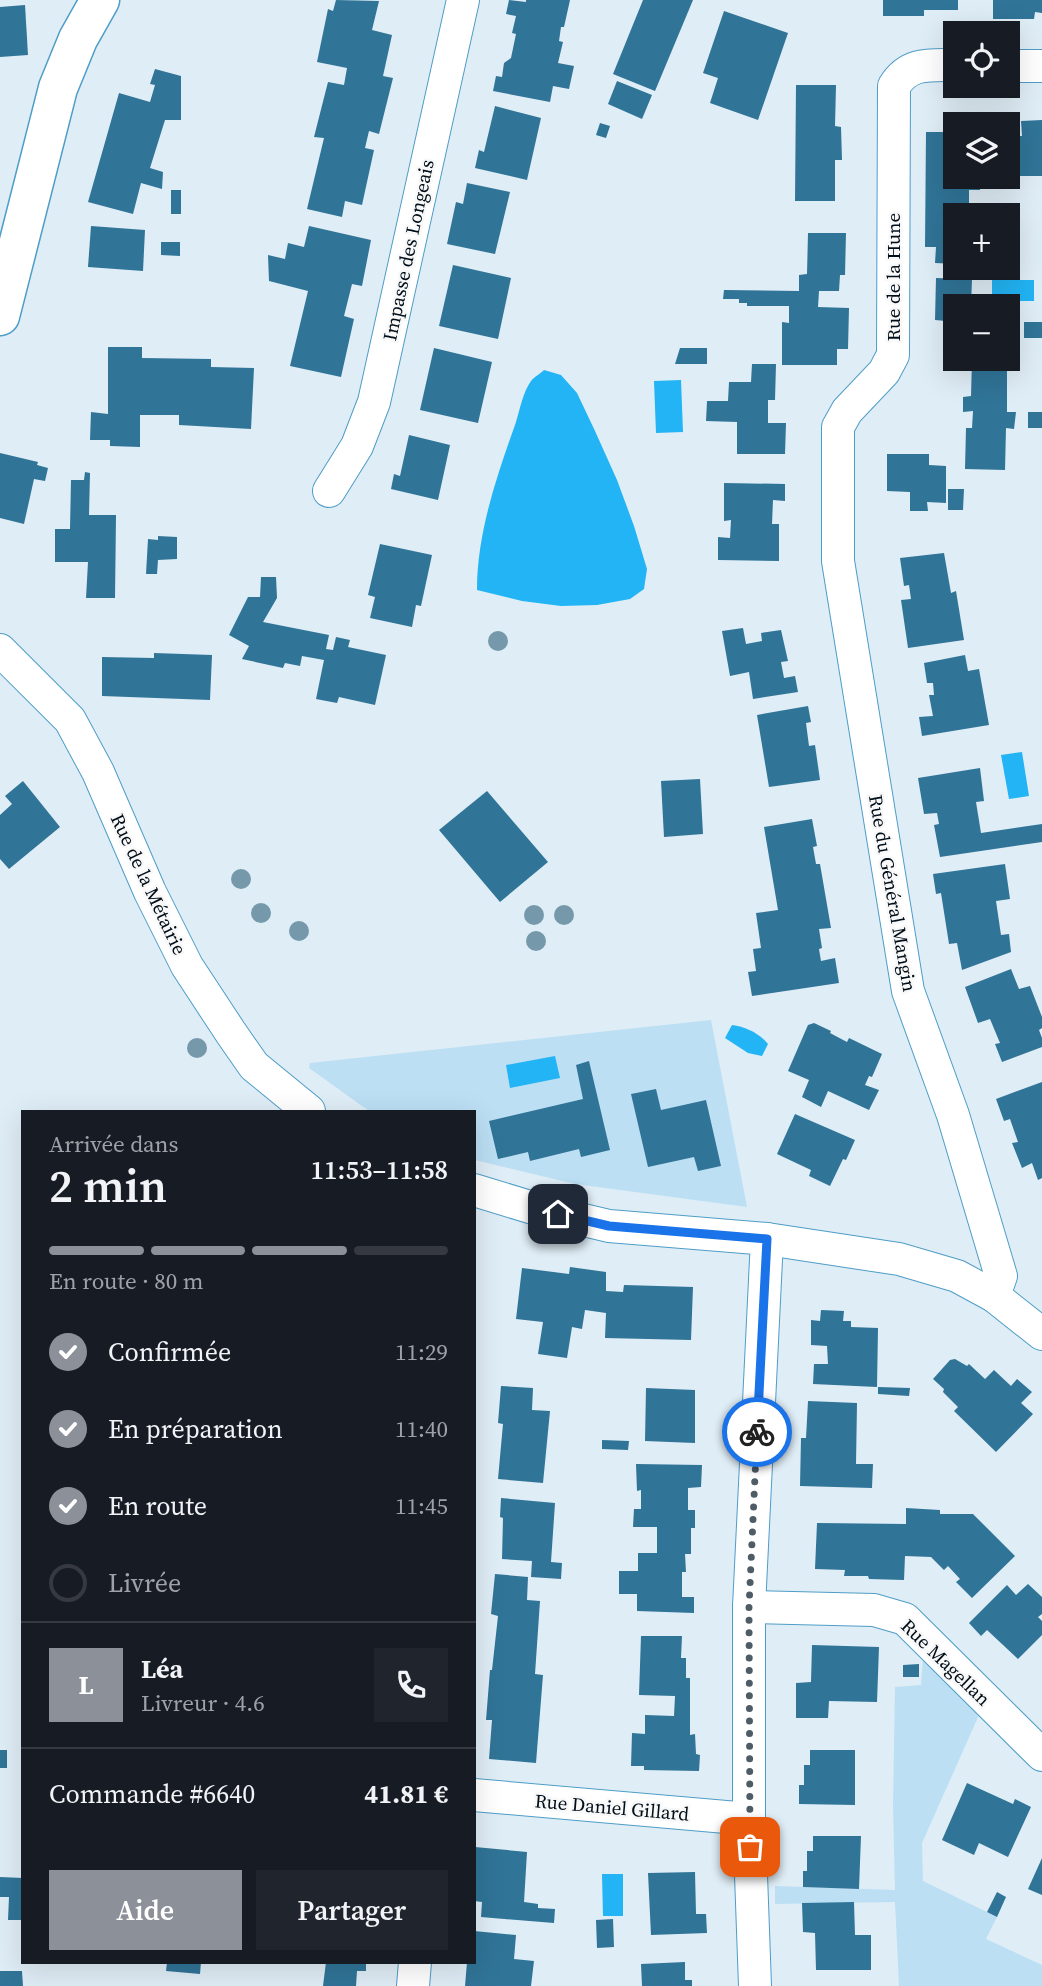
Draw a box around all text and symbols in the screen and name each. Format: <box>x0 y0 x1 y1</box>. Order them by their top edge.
map controls <box>943 21 1020 371</box>
button: locate <box>943 21 1020 98</box>
button: layers <box>943 112 1020 189</box>
street label: Impasse des Longeais <box>376 157 440 343</box>
button: + <box>943 203 1020 280</box>
street label: Rue de la Hune <box>880 213 906 341</box>
button: − <box>943 294 1020 371</box>
street label: Rue du Général Mangin <box>863 792 923 994</box>
street label: Rue de la Métairie <box>105 809 193 959</box>
text: Arrivée dans <box>49 1128 179 1160</box>
text: 11:53–11:58 <box>311 1152 448 1188</box>
text: 2 min <box>49 1154 167 1217</box>
pin <box>528 1184 588 1244</box>
icon: home <box>539 1195 577 1233</box>
text: En route · 80 m <box>49 1265 203 1297</box>
icon: check <box>49 1333 87 1371</box>
text: Confirmée <box>108 1334 231 1370</box>
text: 11:29 <box>395 1336 448 1368</box>
courier <box>722 1397 792 1467</box>
icon: check <box>49 1410 87 1448</box>
text: En préparation <box>108 1411 283 1447</box>
text: 11:40 <box>395 1413 448 1445</box>
icon: bike <box>738 1413 776 1451</box>
icon: check <box>49 1487 87 1525</box>
text: En route <box>108 1488 207 1524</box>
text: 11:45 <box>395 1490 448 1522</box>
text: Livrée <box>108 1565 181 1601</box>
street label: Rue Magellan <box>896 1613 996 1711</box>
button: phone <box>374 1648 448 1722</box>
text: Léa <box>141 1651 183 1687</box>
text: L <box>78 1667 94 1703</box>
text: Livreur · 4.6 <box>141 1687 265 1719</box>
text: Commande #6640 <box>49 1776 255 1812</box>
text: 41.81 € <box>364 1776 448 1812</box>
street label: Rue Daniel Gillard <box>534 1787 691 1827</box>
pin <box>720 1817 780 1877</box>
icon: bag <box>731 1828 769 1866</box>
button: Aide <box>49 1870 242 1950</box>
button: Partager <box>256 1870 448 1950</box>

